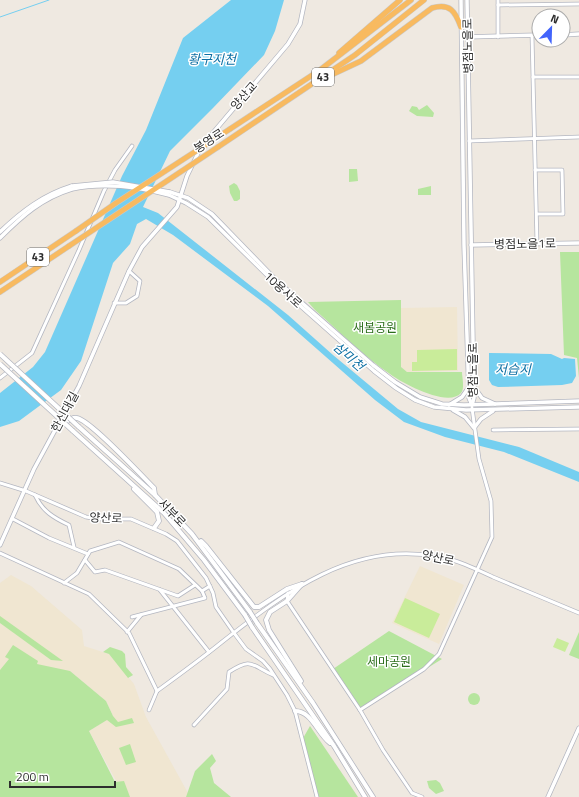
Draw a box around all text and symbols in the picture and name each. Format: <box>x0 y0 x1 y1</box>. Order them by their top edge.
north arrow <box>531 8 571 48</box>
text: N <box>548 10 562 28</box>
street label: 병점노을로 <box>458 18 477 74</box>
water label: 황구지천 <box>188 49 237 69</box>
road number: 43 <box>312 68 334 86</box>
street label: 양산교 <box>226 77 262 114</box>
street label: 봉영로 <box>190 124 228 158</box>
street label: 병점노을1로 <box>494 233 556 254</box>
road number: 43 <box>27 248 49 266</box>
street label: 10용사로 <box>260 267 307 312</box>
park label: 새봄공원 <box>353 318 397 337</box>
water label: 삼미천 <box>329 337 370 376</box>
street label: 병점노을로 <box>463 342 482 398</box>
water label: 저습지 <box>495 359 532 379</box>
street label: 한신대길 <box>46 388 83 436</box>
street label: 서부로 <box>154 494 191 531</box>
street label: 양산로 <box>89 507 123 528</box>
street label: 양산로 <box>420 545 456 570</box>
park label: 세마공원 <box>367 652 411 671</box>
scale bar <box>10 763 115 789</box>
text: 200 m <box>16 767 49 786</box>

